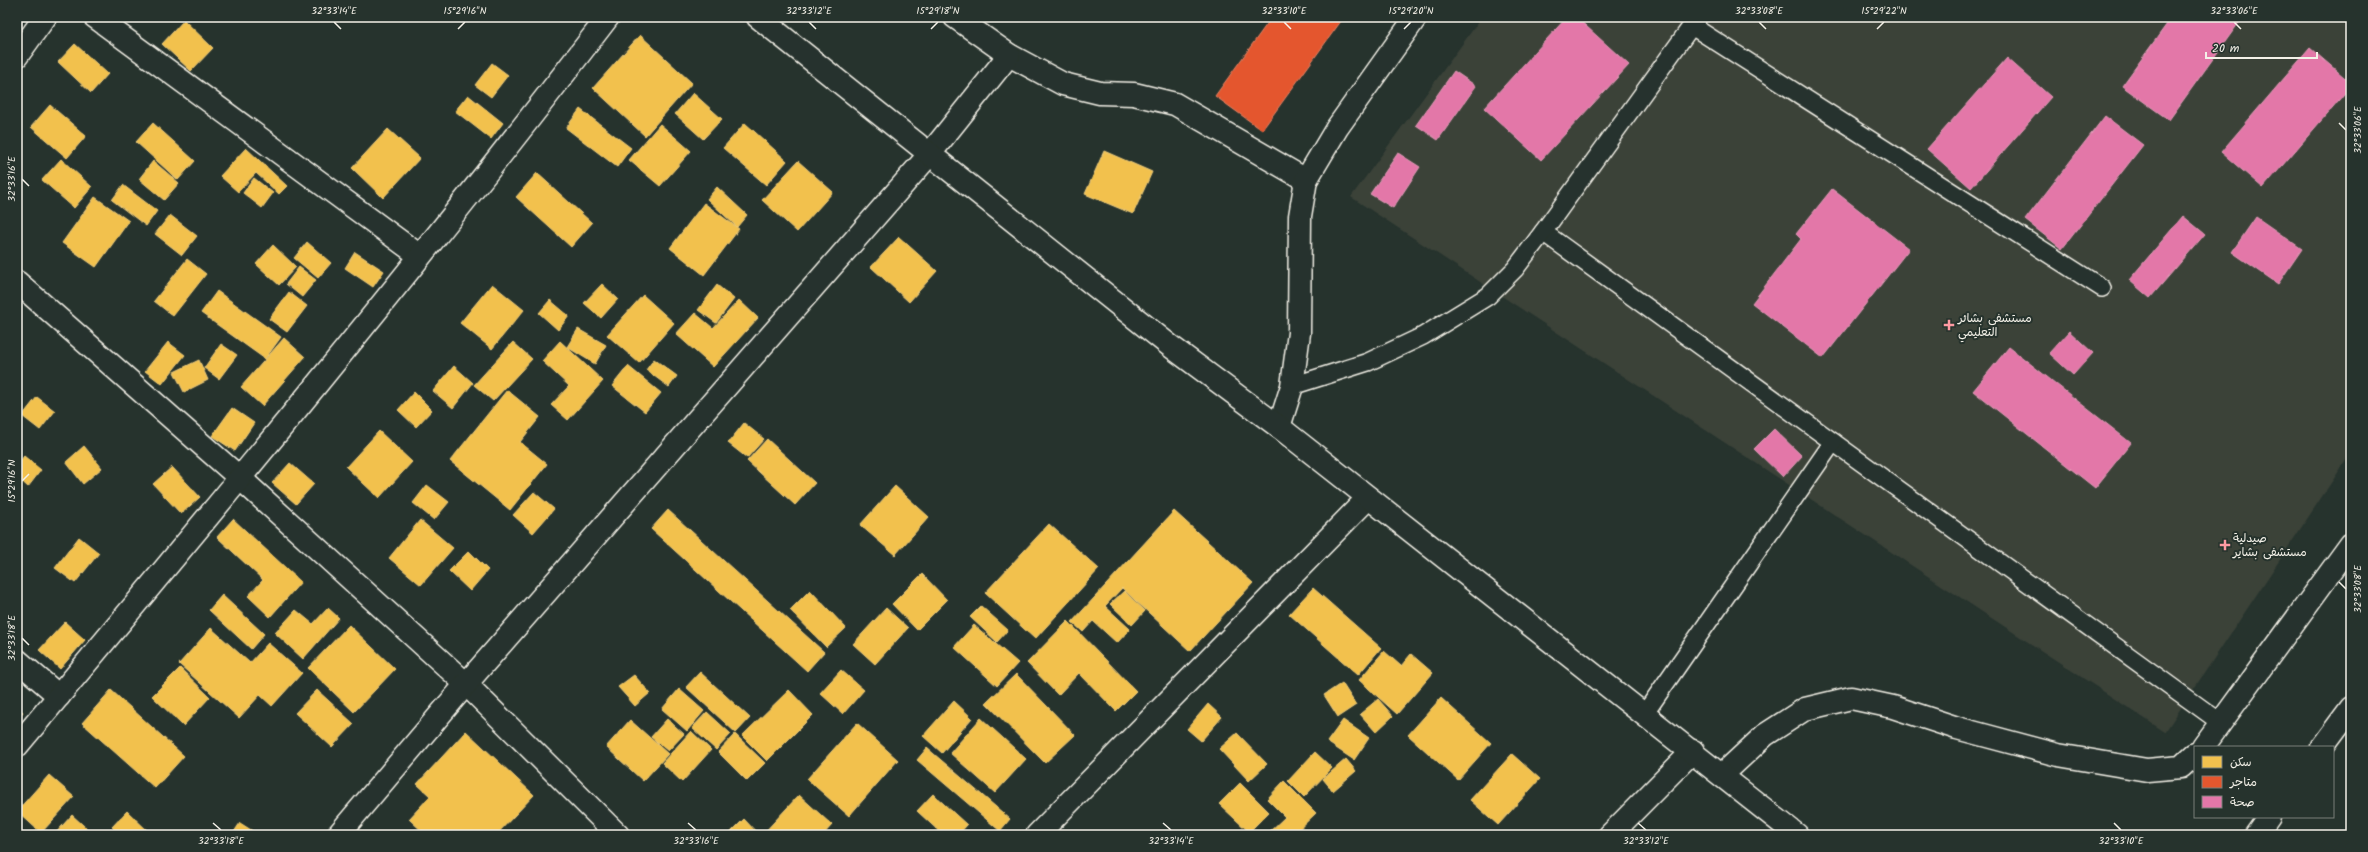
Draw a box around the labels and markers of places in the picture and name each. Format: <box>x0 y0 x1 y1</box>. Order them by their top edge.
place label: مستشفى بشائر التعليمي <box>1957 309 2032 343</box>
marker: مستشفى بشائر التعليمي <box>1943 319 1955 331</box>
place label: صيدلية مستشفى بشاير <box>2232 529 2307 562</box>
marker: صيدلية مستشفى بشاير <box>2220 540 2230 550</box>

